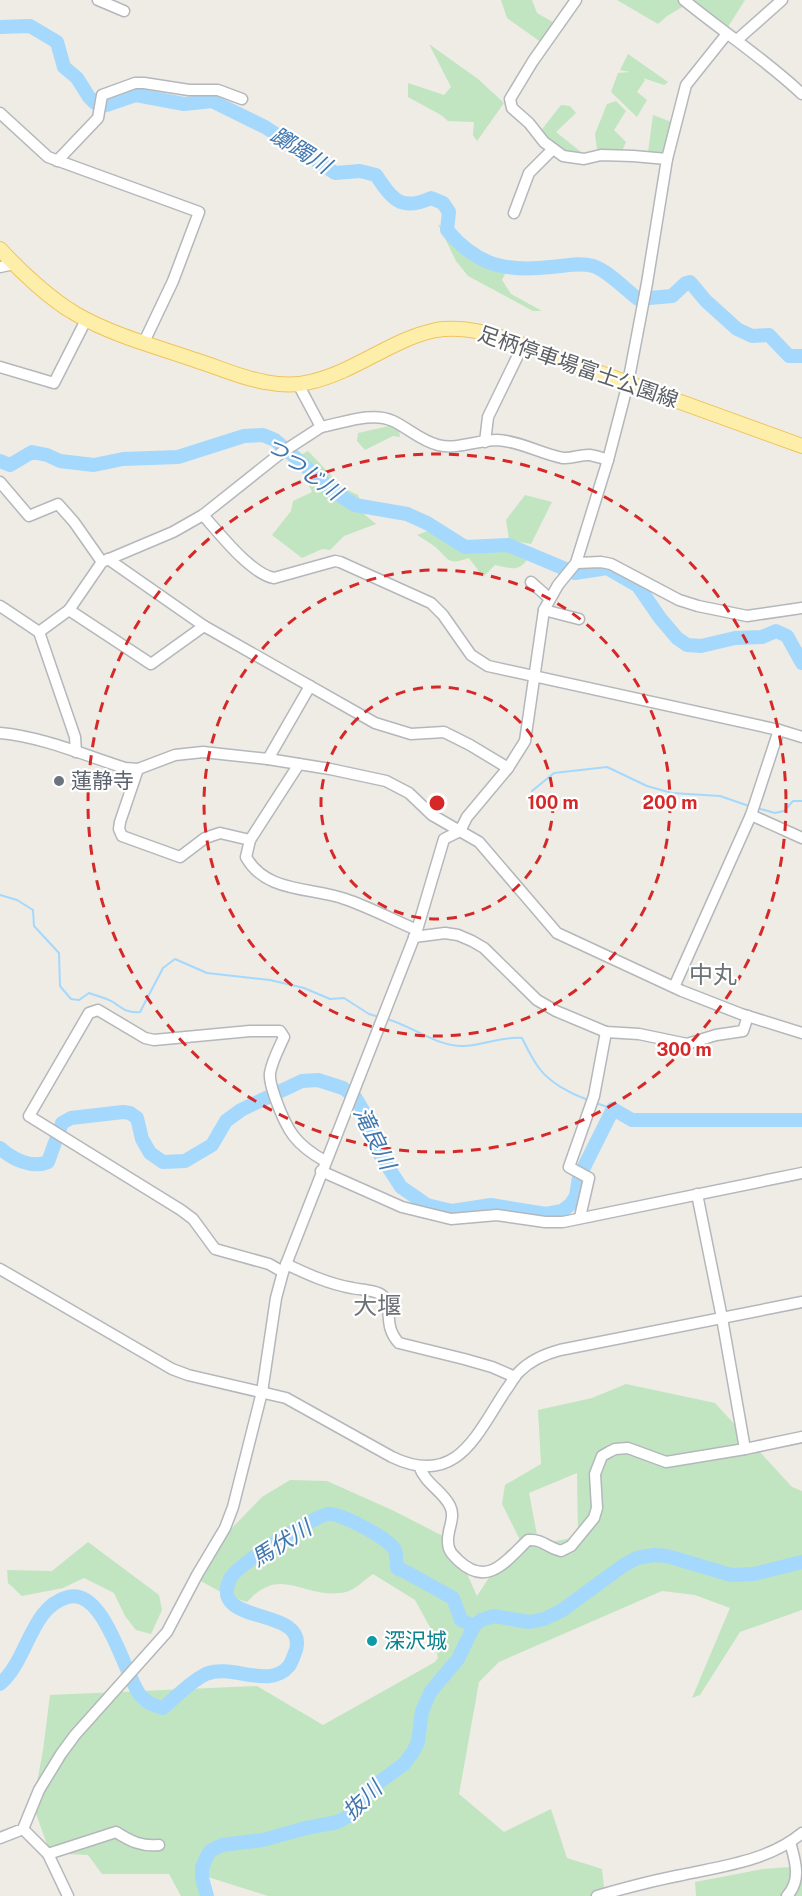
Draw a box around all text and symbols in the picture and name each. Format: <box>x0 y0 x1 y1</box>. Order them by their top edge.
water label: 躑躅川 <box>266 121 338 180</box>
street label: 足柄停車場富士公園線 <box>475 321 682 413</box>
water label: つつじ川 <box>261 431 349 506</box>
place label: 蓮静寺 <box>71 768 134 793</box>
marker: 蓮静寺 <box>52 774 66 788</box>
text: 100 m <box>527 792 579 813</box>
text: 200 m <box>643 792 697 813</box>
centre of rings <box>427 793 447 813</box>
district label: 中丸 <box>689 960 737 988</box>
text: 300 m <box>656 1039 712 1060</box>
water label: 滝良川 <box>349 1103 402 1175</box>
district label: 大堰 <box>353 1291 401 1319</box>
water label: 馬伏川 <box>246 1513 318 1572</box>
place label: 深沢城 <box>384 1628 447 1653</box>
marker: 深沢城 <box>365 1634 379 1648</box>
water label: 抜川 <box>337 1774 388 1825</box>

